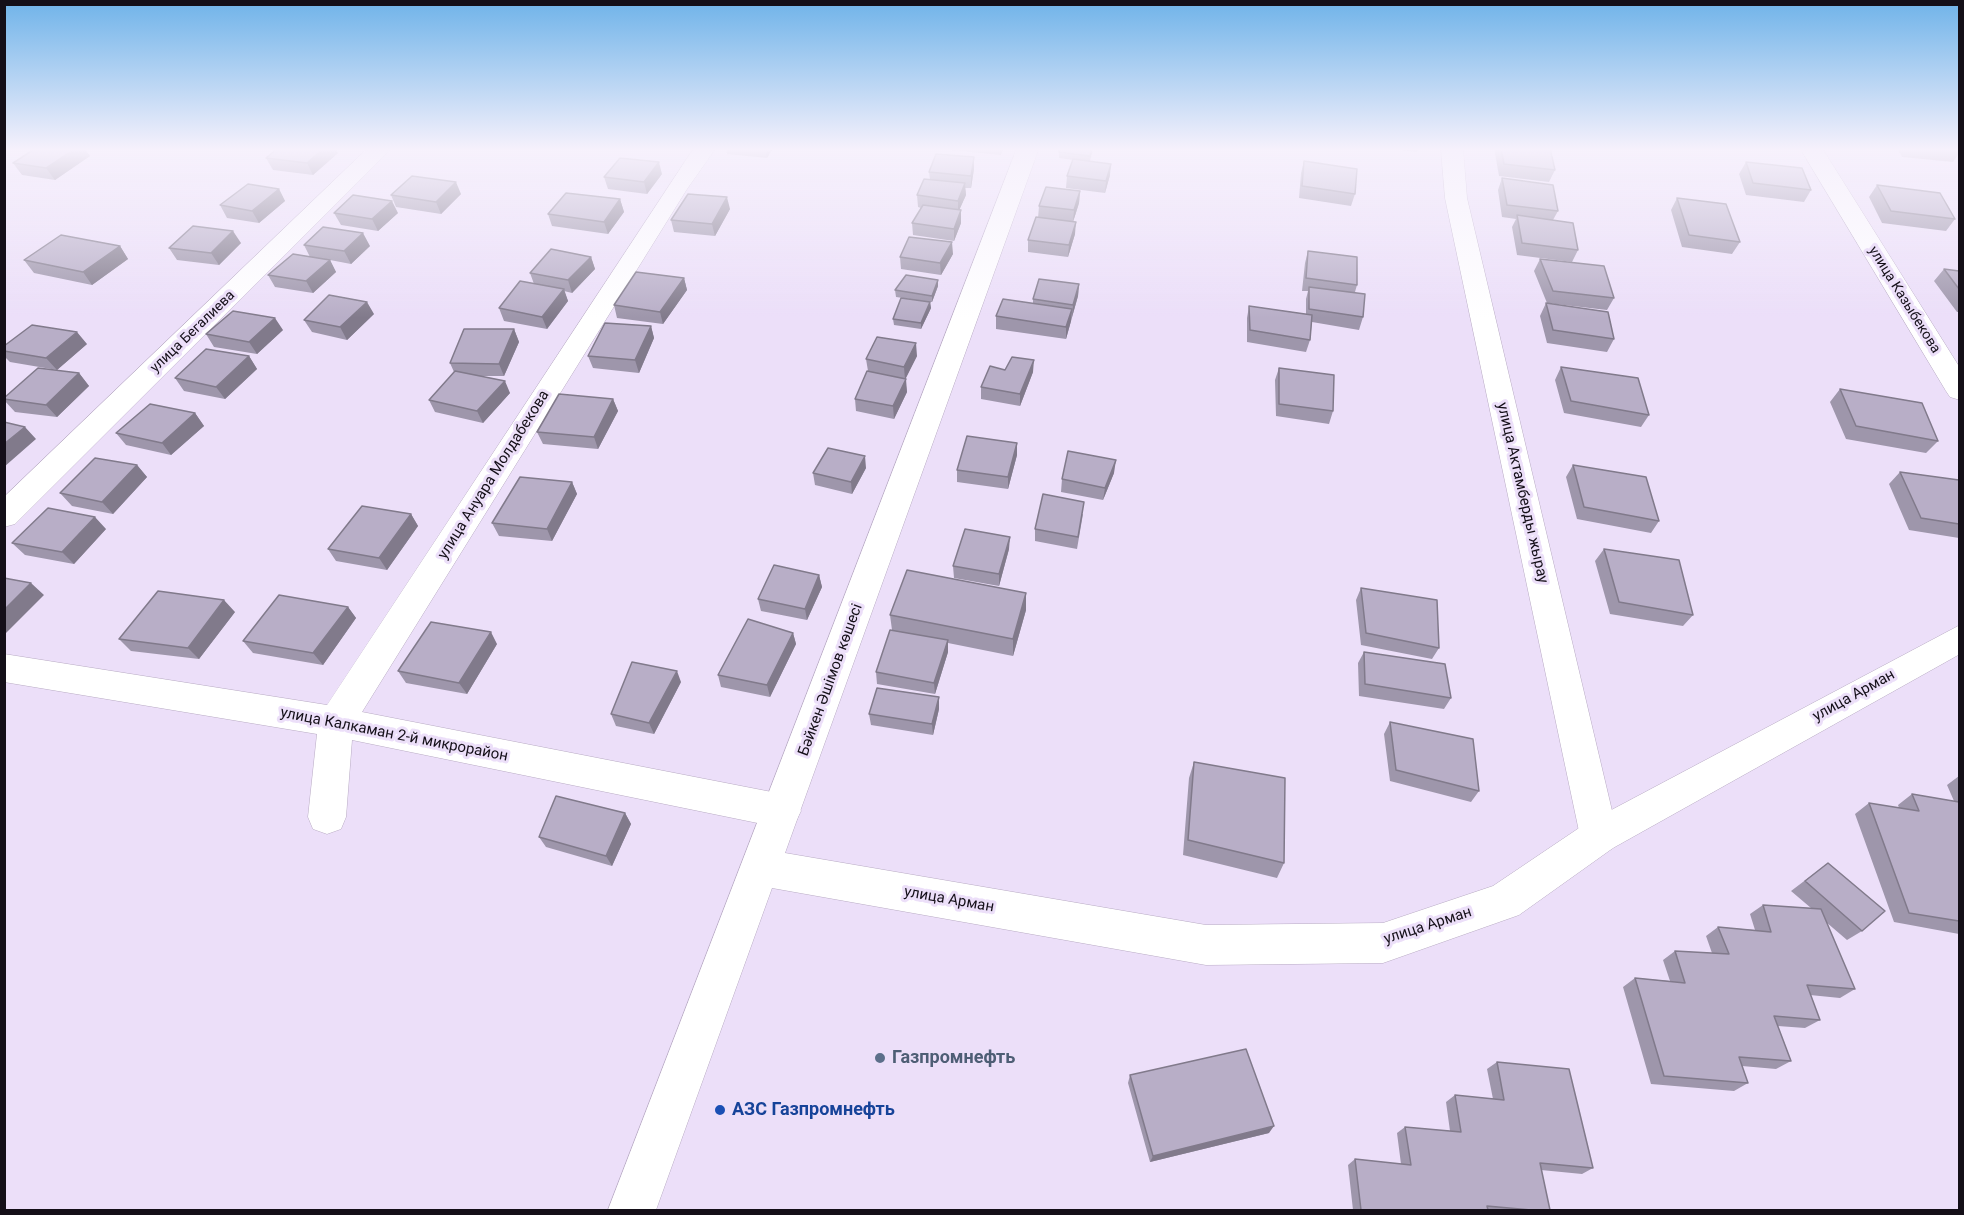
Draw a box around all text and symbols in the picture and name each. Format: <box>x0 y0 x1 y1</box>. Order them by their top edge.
street label: улица Казыбекова <box>1864 244 1944 356</box>
street label: улица Бегалиева <box>147 287 239 377</box>
street label: улица Ануара Молдабекова <box>435 387 553 563</box>
street label: улица Актамберды жырау <box>1492 401 1552 585</box>
street label: Бәйкен Әшімов көшесі <box>795 601 867 759</box>
street label: улица Арман <box>1810 666 1898 726</box>
street label: улица Калкаман 2-й микрорайон <box>279 704 509 766</box>
street label: улица Арман <box>903 883 995 917</box>
street label: улица Арман <box>1382 903 1474 949</box>
place label: Газпромнефть <box>892 1047 1015 1069</box>
marker: Газпромнефть <box>873 1051 887 1065</box>
place label: АЗС Газпромнефть <box>732 1099 895 1121</box>
marker: АЗС Газпромнефть <box>713 1103 727 1117</box>

